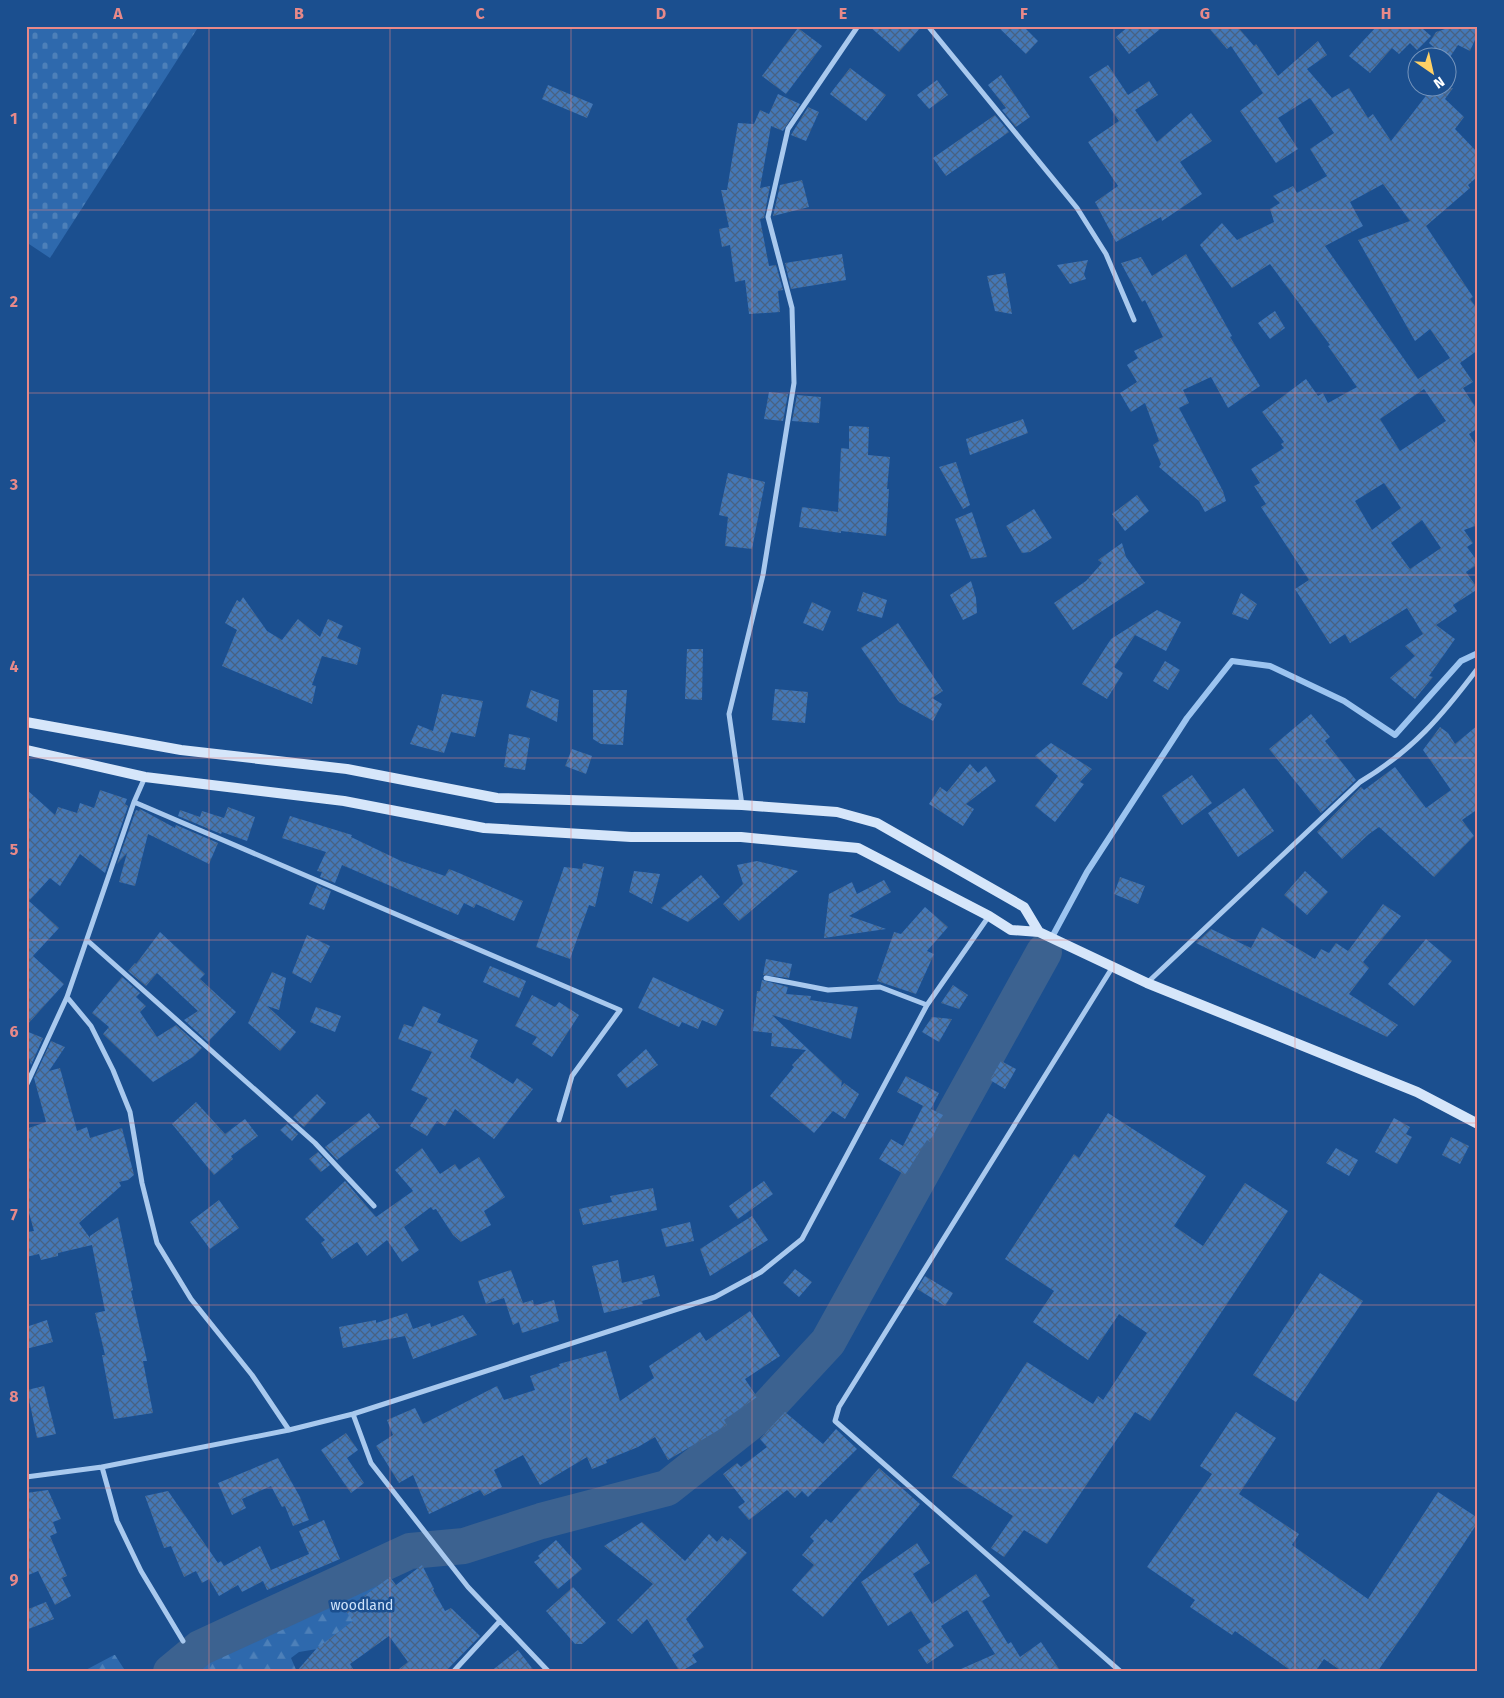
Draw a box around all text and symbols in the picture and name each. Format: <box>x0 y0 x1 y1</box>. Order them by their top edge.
text: A <box>112 4 123 23</box>
text: B <box>294 4 304 23</box>
text: C <box>475 4 485 23</box>
text: D <box>656 4 666 23</box>
text: E <box>839 4 847 23</box>
text: F <box>1020 4 1028 23</box>
text: G <box>1200 4 1210 23</box>
text: H <box>1381 4 1391 23</box>
north arrow <box>1406 48 1456 98</box>
text: N <box>1430 73 1448 92</box>
text: 1 <box>10 109 18 128</box>
text: 2 <box>10 292 18 311</box>
text: 3 <box>9 475 18 494</box>
text: 4 <box>9 657 19 676</box>
text: 5 <box>10 840 19 859</box>
text: 6 <box>9 1022 19 1041</box>
text: 7 <box>10 1205 18 1224</box>
text: 8 <box>9 1387 19 1406</box>
text: 9 <box>10 1570 19 1589</box>
park label: woodland <box>331 1597 394 1614</box>

